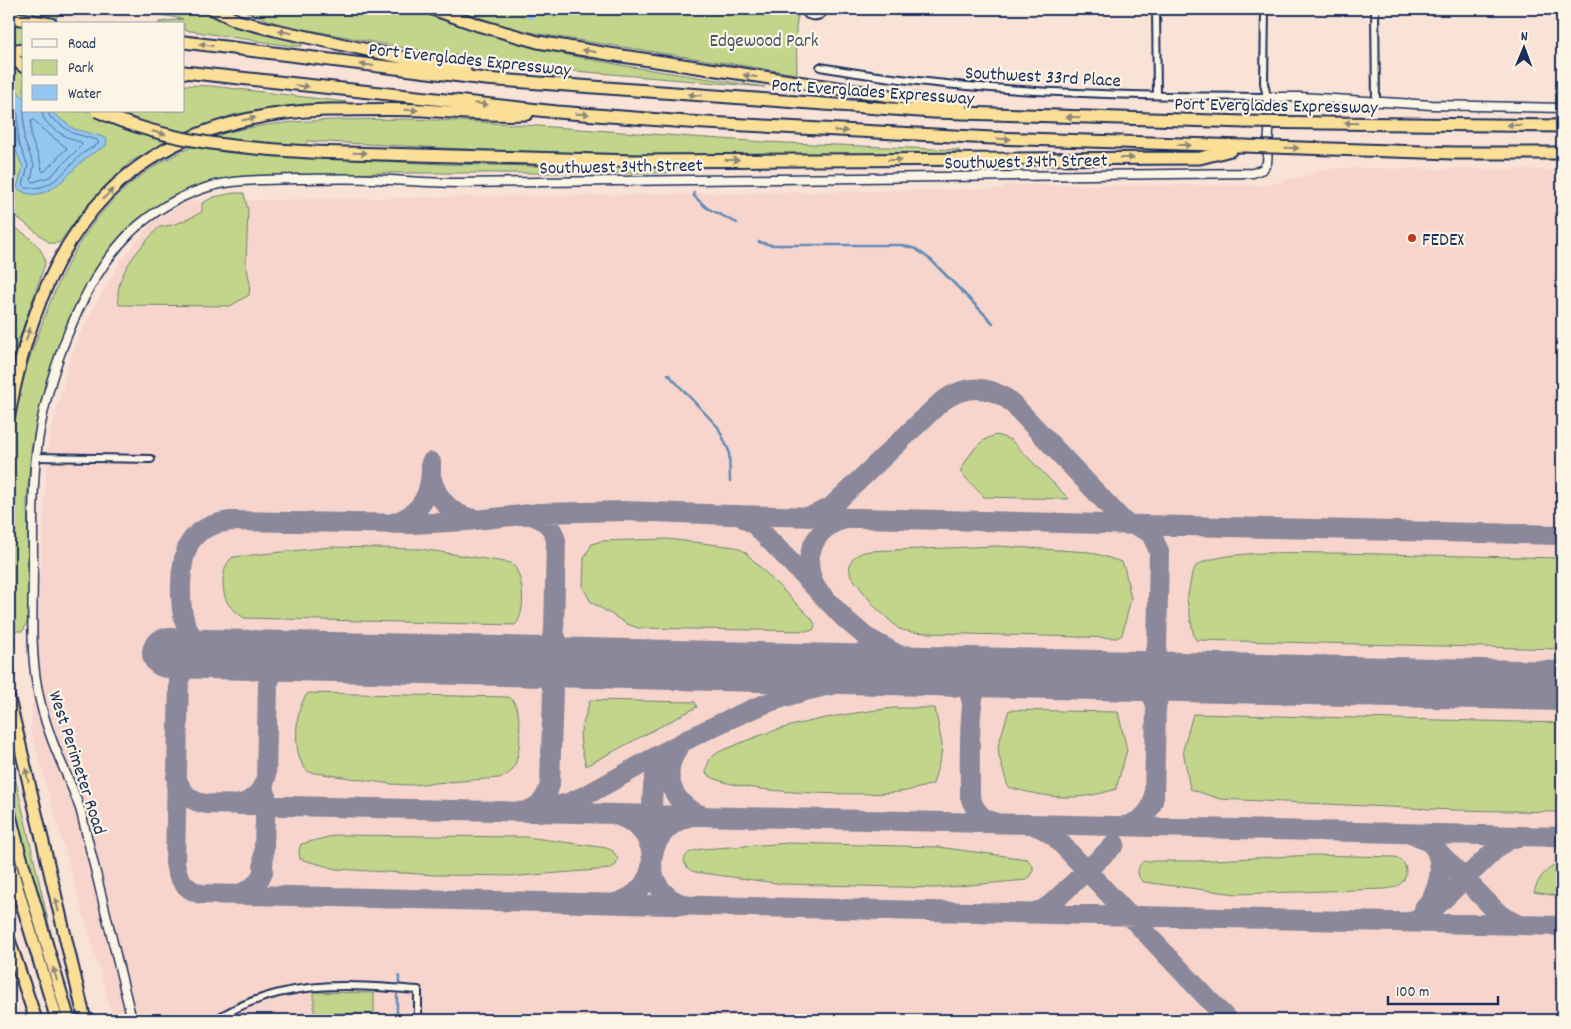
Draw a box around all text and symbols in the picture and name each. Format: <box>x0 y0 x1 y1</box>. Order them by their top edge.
legend <box>22 22 185 112</box>
north arrow <box>1498 22 1548 72</box>
text: N <box>1521 27 1528 47</box>
one-way arrow <box>277 28 292 36</box>
park label: Edgewood Park <box>709 29 819 56</box>
text: Road <box>68 34 96 56</box>
street label: Port Everglades Expressway <box>367 37 573 86</box>
one-way arrow <box>198 41 214 49</box>
one-way arrow <box>582 47 597 55</box>
text: Park <box>68 58 94 80</box>
one-way arrow <box>359 61 375 69</box>
street label: Southwest 33rd Place <box>964 61 1121 96</box>
one-way arrow <box>742 72 758 80</box>
street label: Port Everglades Expressway <box>770 73 976 114</box>
one-way arrow <box>294 82 310 90</box>
text: Water <box>68 84 102 106</box>
one-way arrow <box>687 90 703 98</box>
street label: Port Everglades Expressway <box>1174 92 1378 123</box>
one-way arrow <box>473 100 489 108</box>
one-way arrow <box>403 106 419 114</box>
one-way arrow <box>574 110 590 118</box>
one-way arrow <box>1065 113 1081 121</box>
one-way arrow <box>241 115 256 123</box>
one-way arrow <box>1343 119 1359 127</box>
one-way arrow <box>1505 121 1521 129</box>
one-way arrow <box>834 128 850 136</box>
one-way arrow <box>152 130 167 138</box>
one-way arrow <box>996 135 1012 143</box>
one-way arrow <box>1176 141 1192 149</box>
one-way arrow <box>1285 144 1301 152</box>
street label: Southwest 34th Street <box>944 149 1108 178</box>
one-way arrow <box>352 150 368 158</box>
street label: Southwest 34th Street <box>539 154 703 183</box>
one-way arrow <box>1120 154 1136 162</box>
one-way arrow <box>725 156 741 164</box>
one-way arrow <box>887 156 903 164</box>
one-way arrow <box>101 189 113 201</box>
place label: FEDEX <box>1422 228 1465 255</box>
marker: FEDEX <box>1406 232 1418 244</box>
one-way arrow <box>25 327 33 342</box>
street label: West Perimeter Road <box>40 688 112 839</box>
one-way arrow <box>23 767 31 782</box>
one-way arrow <box>53 897 61 912</box>
one-way arrow <box>51 966 59 981</box>
scale bar <box>1388 974 1498 1006</box>
text: 100 m <box>1396 982 1429 1004</box>

